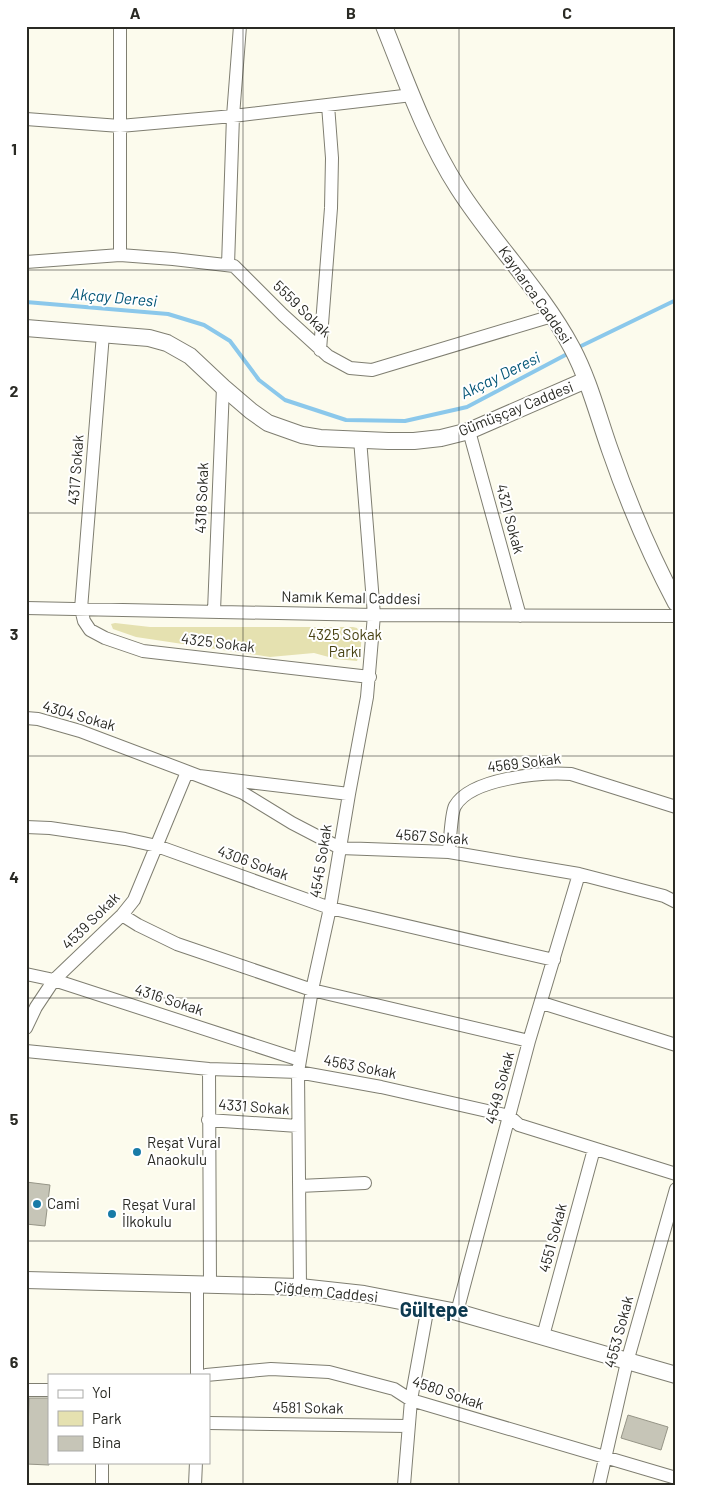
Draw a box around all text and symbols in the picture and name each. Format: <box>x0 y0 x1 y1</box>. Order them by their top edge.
text: A <box>130 3 141 22</box>
text: B <box>346 3 356 22</box>
text: C <box>562 3 572 22</box>
text: 1 <box>11 139 17 158</box>
street label: Kaynarca Caddesi <box>495 242 576 347</box>
street label: 5559 Sokak <box>270 276 336 341</box>
water label: Akçay Deresi <box>70 283 158 310</box>
water label: Akçay Deresi <box>457 347 543 402</box>
street label: Gümüşçay Caddesi <box>456 377 576 439</box>
text: 2 <box>10 381 19 400</box>
street label: 4317 Sokak <box>64 434 86 506</box>
street label: 4318 Sokak <box>191 461 211 534</box>
street label: 4321 Sokak <box>493 482 529 556</box>
street label: Namık Kemal Caddesi <box>281 587 421 607</box>
text: 3 <box>10 624 18 643</box>
park label: 4325 Sokak Parkı <box>308 625 383 660</box>
street label: 4325 Sokak <box>180 629 257 656</box>
street label: 4304 Sokak <box>41 696 118 734</box>
street label: 4569 Sokak <box>486 749 562 775</box>
street label: 4545 Sokak <box>305 822 335 899</box>
street label: 4567 Sokak <box>395 824 470 848</box>
street label: 4306 Sokak <box>215 841 292 883</box>
text: 4 <box>9 867 19 886</box>
street label: 4539 Sokak <box>58 887 123 953</box>
street label: 4316 Sokak <box>133 979 206 1019</box>
street label: 4549 Sokak <box>481 1049 517 1126</box>
street label: 4563 Sokak <box>322 1050 399 1082</box>
street label: 4331 Sokak <box>218 1095 291 1118</box>
text: 5 <box>10 1109 19 1128</box>
place label: Reşat Vural Anaokulu <box>147 1133 221 1168</box>
marker: Reşat Vural Anaokulu <box>131 1146 143 1158</box>
place label: Cami <box>47 1194 80 1212</box>
place label: Reşat Vural İlkokulu <box>122 1195 196 1230</box>
marker: Cami <box>31 1198 43 1210</box>
street label: 4551 Sokak <box>534 1201 570 1274</box>
marker: Reşat Vural İlkokulu <box>106 1208 118 1220</box>
street label: Çiğdem Caddesi <box>273 1277 379 1305</box>
street label: 4553 Sokak <box>600 1293 636 1370</box>
district label: Gültepe <box>400 1297 468 1321</box>
text: 6 <box>10 1352 19 1371</box>
street label: 4580 Sokak <box>410 1371 487 1413</box>
legend <box>48 1374 210 1464</box>
text: Yol <box>92 1383 111 1401</box>
street label: 4581 Sokak <box>272 1397 344 1417</box>
text: Park <box>92 1409 122 1427</box>
text: Bina <box>92 1433 121 1451</box>

